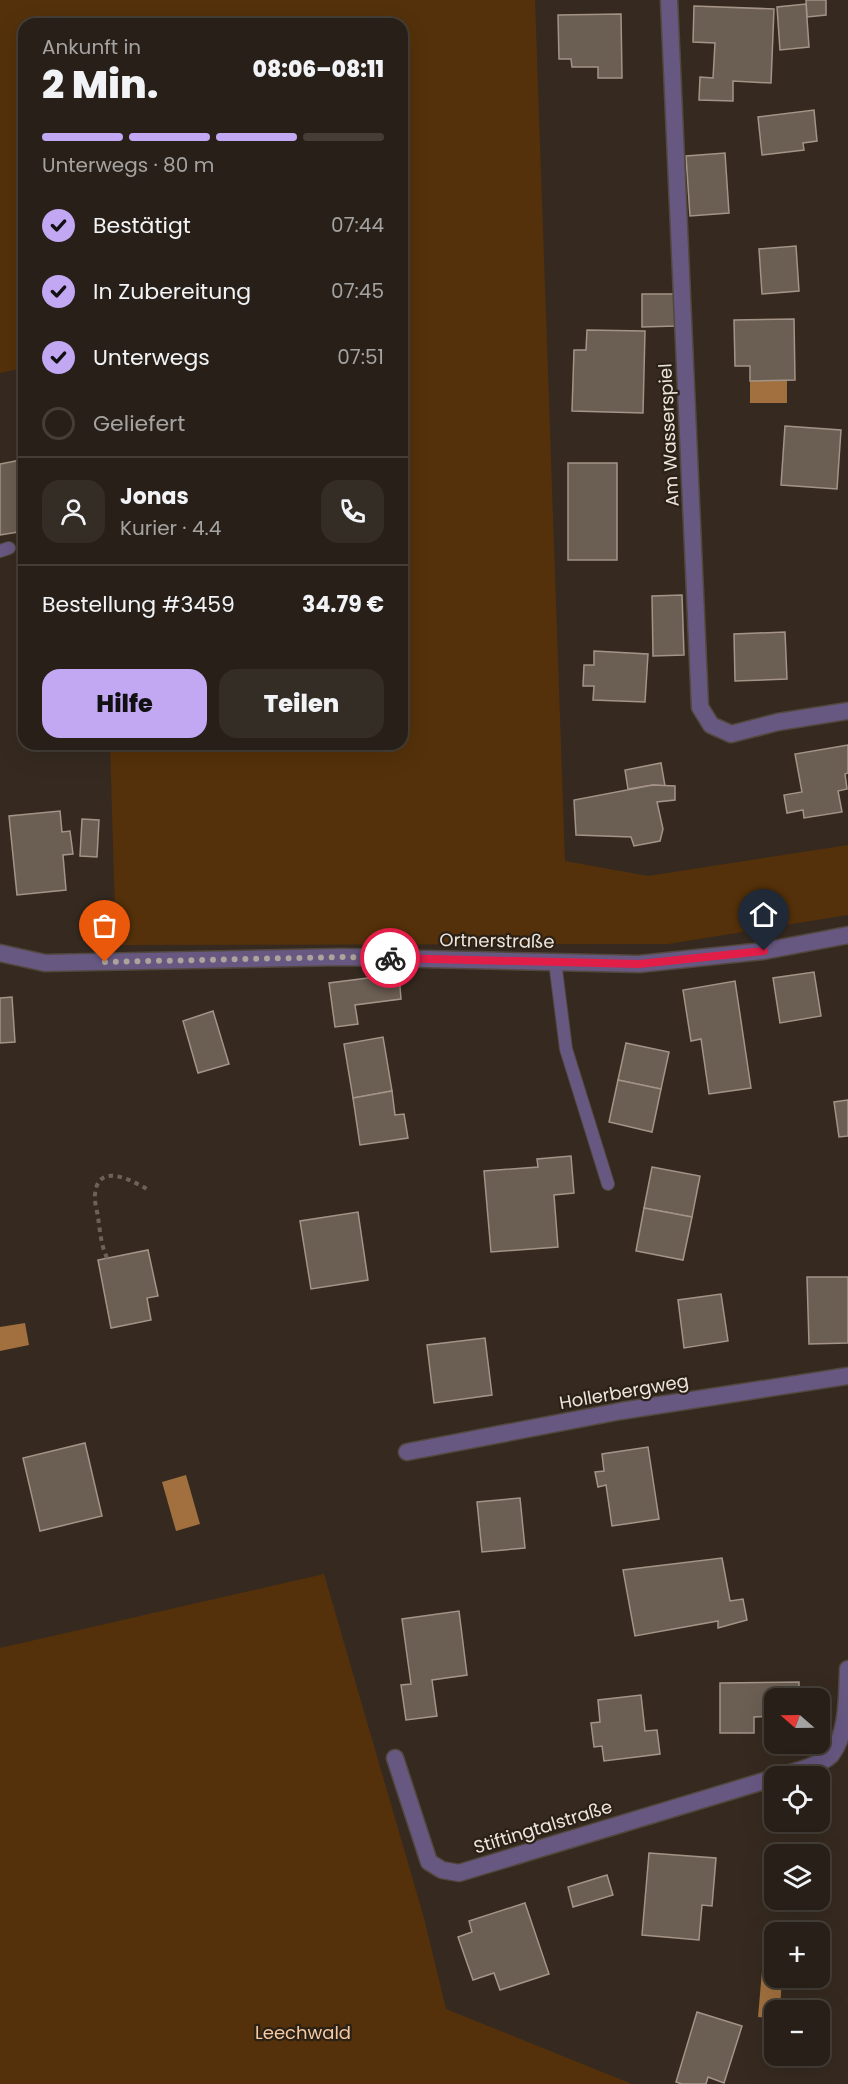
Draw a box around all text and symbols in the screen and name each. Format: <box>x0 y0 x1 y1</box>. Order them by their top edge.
text: Ankunft in <box>42 33 141 61</box>
text: 08:06–08:11 <box>252 54 384 85</box>
text: 2 Min. <box>42 57 159 112</box>
text: Unterwegs · 80 m <box>42 151 214 179</box>
icon: check <box>42 209 75 242</box>
text: Bestätigt <box>93 210 191 241</box>
text: 07:44 <box>331 211 384 239</box>
icon: check <box>42 275 75 308</box>
text: In Zubereitung <box>93 276 251 307</box>
text: 07:45 <box>331 277 384 305</box>
icon: check <box>42 341 75 374</box>
text: Unterwegs <box>93 342 210 373</box>
text: 07:51 <box>337 343 384 371</box>
street label: Am Wasserspiel <box>652 363 685 507</box>
text: Geliefert <box>93 408 185 439</box>
button: person <box>42 480 105 543</box>
button: phone <box>321 480 384 543</box>
text: Jonas <box>120 481 189 512</box>
text: Kurier · 4.4 <box>120 514 221 542</box>
text: Bestellung #3459 <box>42 589 235 620</box>
text: 34.79 € <box>302 589 384 620</box>
button: Hilfe <box>42 669 207 738</box>
button: Teilen <box>219 669 384 738</box>
pin <box>738 889 789 951</box>
icon: home <box>747 898 780 931</box>
pin <box>79 900 130 962</box>
icon: bag <box>88 909 121 942</box>
street label: Ortnerstraße <box>439 927 555 954</box>
courier <box>360 928 420 988</box>
icon: bike <box>374 942 407 975</box>
street label: Hollerbergweg <box>557 1368 691 1415</box>
north arrow <box>764 1688 830 1754</box>
map controls <box>764 1688 830 2066</box>
button: locate <box>764 1766 830 1832</box>
street label: Stiftingtalstraße <box>471 1794 615 1859</box>
button: layers <box>764 1844 830 1910</box>
button: + <box>764 1922 830 1988</box>
button: − <box>764 2000 830 2066</box>
park label: Leechwald <box>255 2020 351 2045</box>

